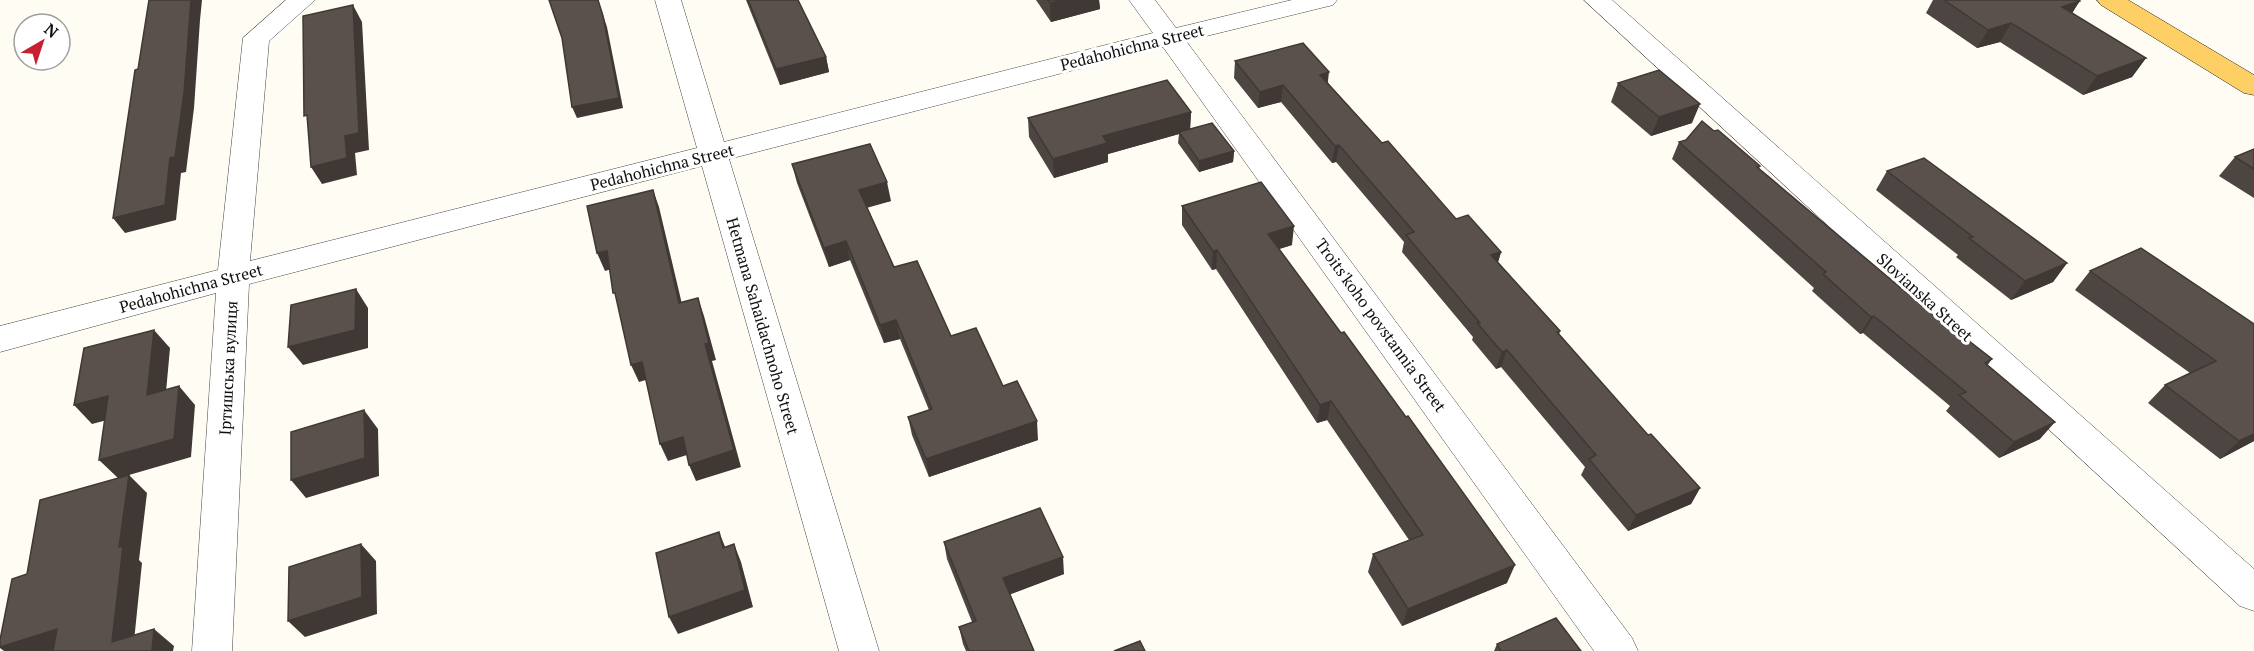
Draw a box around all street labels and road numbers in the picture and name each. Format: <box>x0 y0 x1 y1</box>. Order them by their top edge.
street label: Pedahohichna Street <box>1058 18 1206 76</box>
street label: Pedahohichna Street <box>588 138 736 196</box>
street label: Hetmana Sahaidachnoho Street <box>721 215 805 437</box>
street label: Troits'koho povstannia Street <box>1310 234 1452 416</box>
street label: Slovianska Street <box>1872 248 1978 346</box>
street label: Pedahohichna Street <box>117 258 265 318</box>
street label: Іртишська вулиця <box>213 300 243 436</box>

